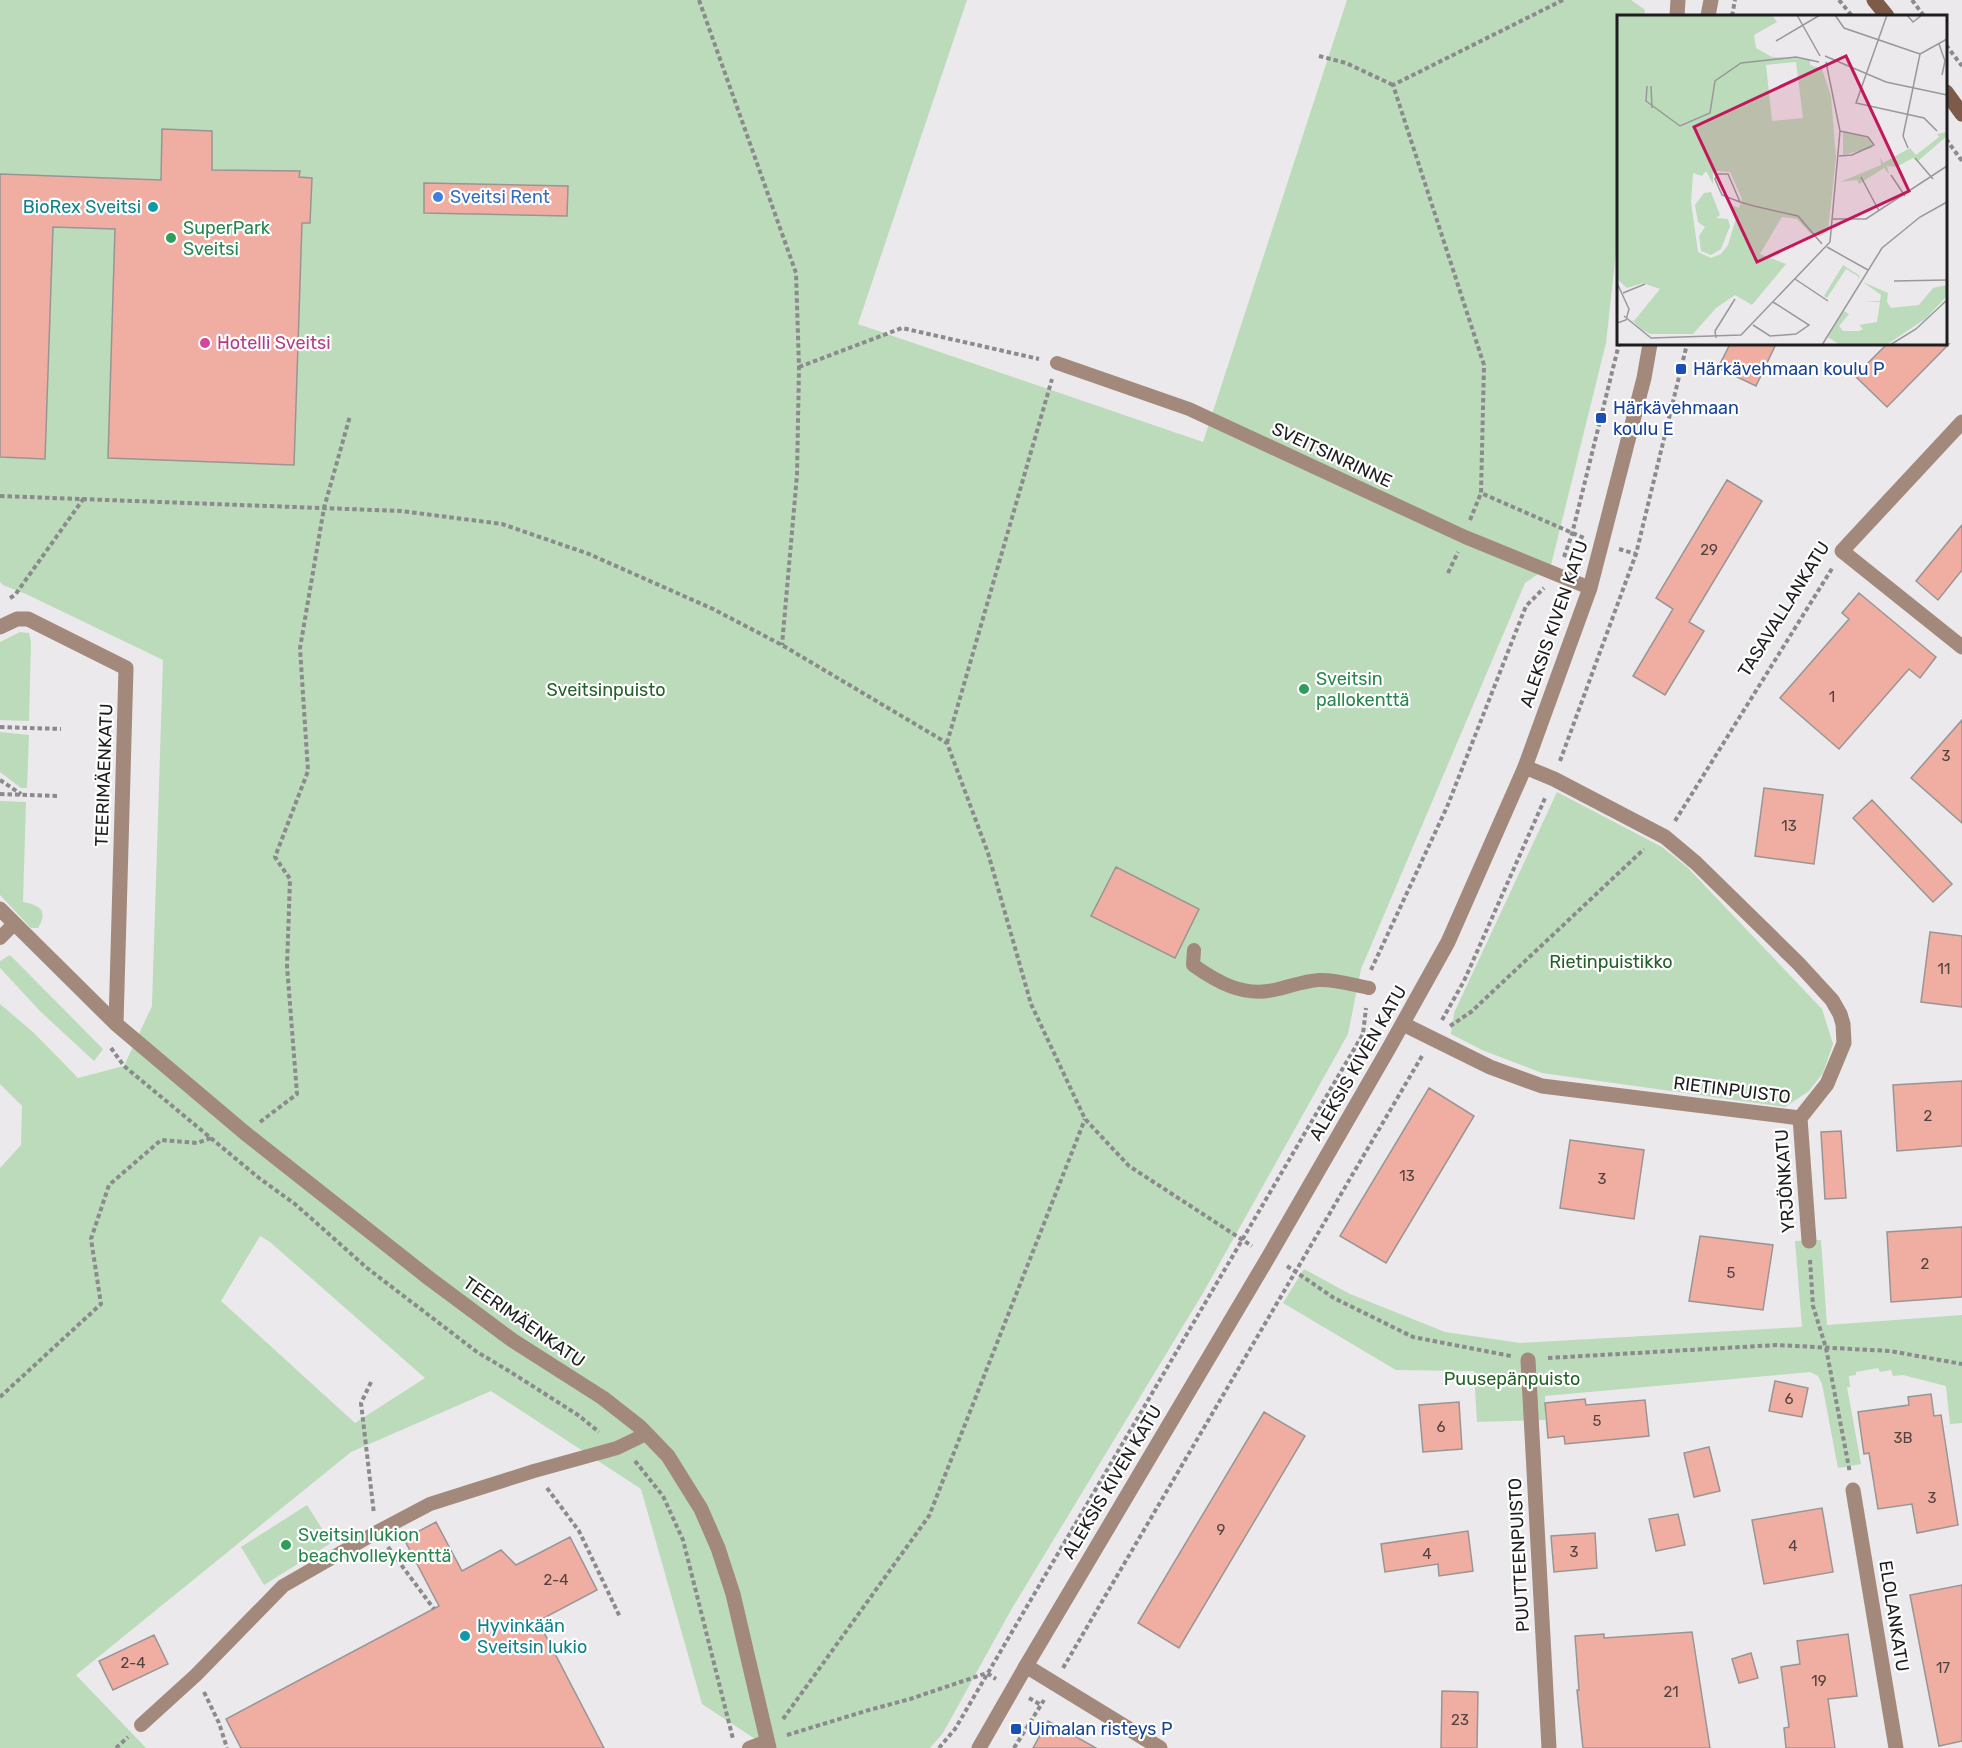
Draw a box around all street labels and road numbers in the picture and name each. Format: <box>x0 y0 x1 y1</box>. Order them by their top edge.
street label: SVEITSINRINNE <box>1268 418 1396 492</box>
street label: TASAVALLANKATU <box>1733 537 1835 681</box>
street label: ALEKSIS KIVEN KATU <box>1515 538 1593 710</box>
street label: TEERIMÄENKATU <box>91 703 117 847</box>
street label: ALEKSIS KIVEN KATU <box>1305 982 1411 1144</box>
street label: RIETINPUISTO <box>1672 1072 1792 1108</box>
street label: YRJÖNKATU <box>1770 1128 1800 1234</box>
street label: TEERIMÄENKATU <box>459 1272 589 1372</box>
street label: ALEKSIS KIVEN KATU <box>1057 1401 1167 1563</box>
street label: PUUTTEENPUISTO <box>1504 1477 1534 1633</box>
street label: ELOLANKATU <box>1874 1559 1914 1673</box>

